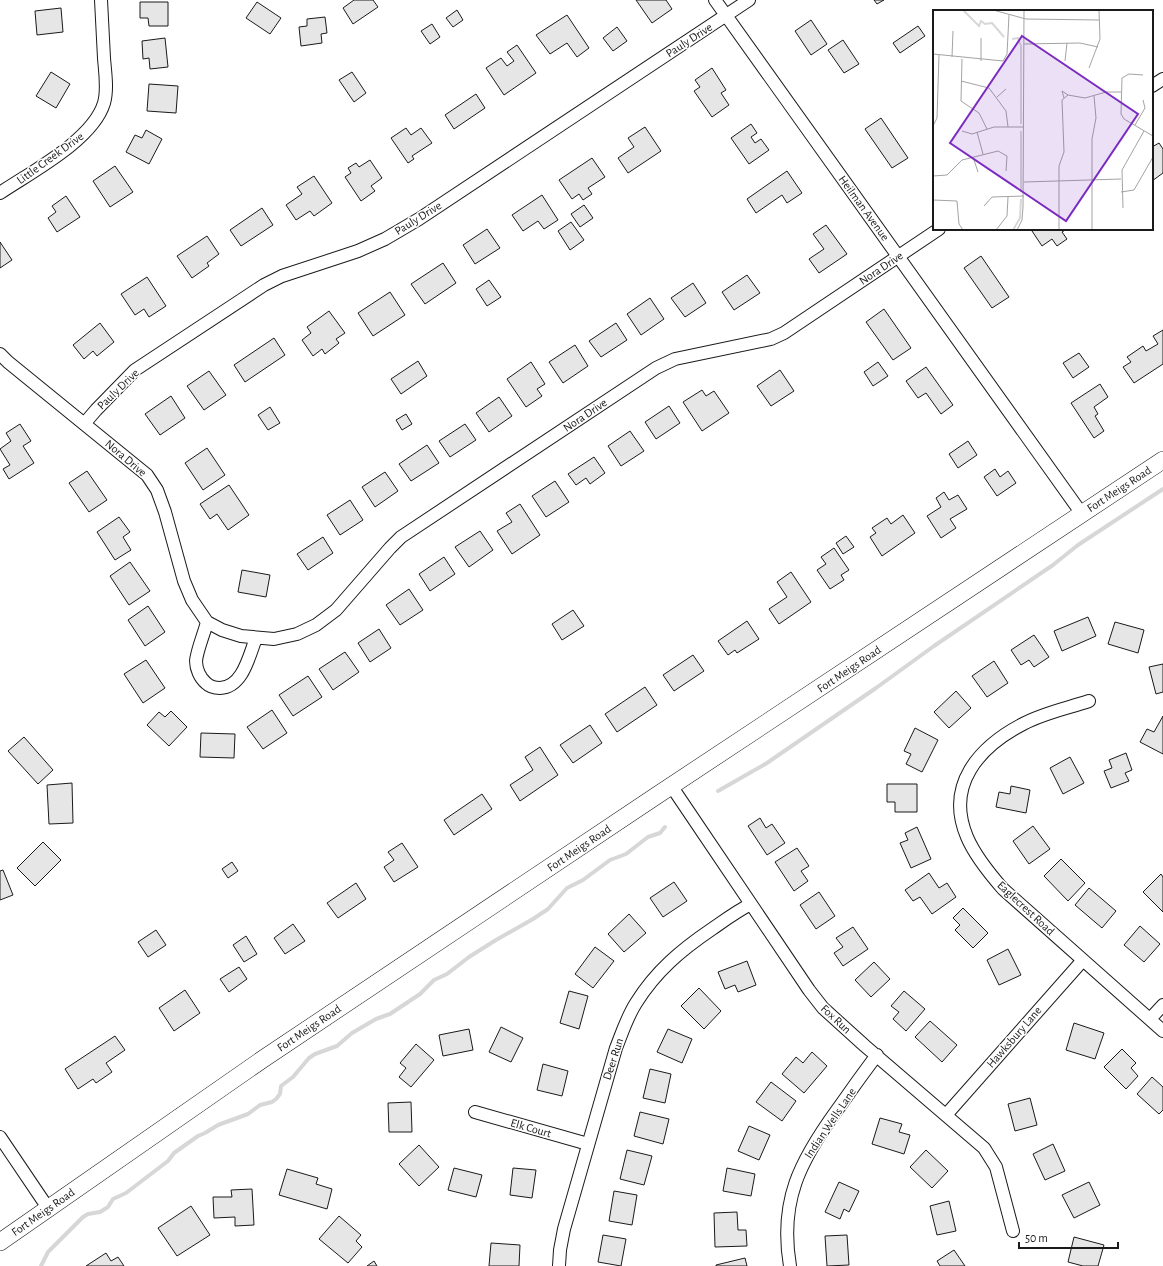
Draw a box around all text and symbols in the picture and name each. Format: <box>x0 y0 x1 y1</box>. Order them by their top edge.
inset map <box>933 10 1153 230</box>
street label: Pauly Drive <box>664 21 715 60</box>
street label: Little Creek Drive <box>14 130 86 186</box>
street label: Heilman Avenue <box>836 173 892 243</box>
street label: Pauly Drive <box>393 199 444 238</box>
street label: Nora Drive <box>857 249 905 287</box>
street label: Pauly Drive <box>95 366 142 412</box>
street label: Nora Drive <box>561 396 609 434</box>
street label: Nora Drive <box>103 437 149 479</box>
street label: Fort Meigs Road <box>1085 464 1153 514</box>
street label: Fort Meigs Road <box>815 643 883 695</box>
street label: Fort Meigs Road <box>545 822 613 874</box>
street label: Eaglecrest Road <box>995 879 1057 937</box>
street label: Fort Meigs Road <box>275 1002 343 1054</box>
street label: Fox Run <box>819 1002 853 1036</box>
street label: Hawksbury Lane <box>984 1004 1044 1071</box>
street label: Deer Run <box>601 1037 625 1081</box>
street label: Indian Wells Lane <box>802 1086 858 1160</box>
street label: Elk Court <box>509 1116 553 1140</box>
street label: Fort Meigs Road <box>9 1186 77 1238</box>
scale bar <box>1019 1224 1118 1250</box>
text: 50 m <box>1025 1232 1048 1244</box>

